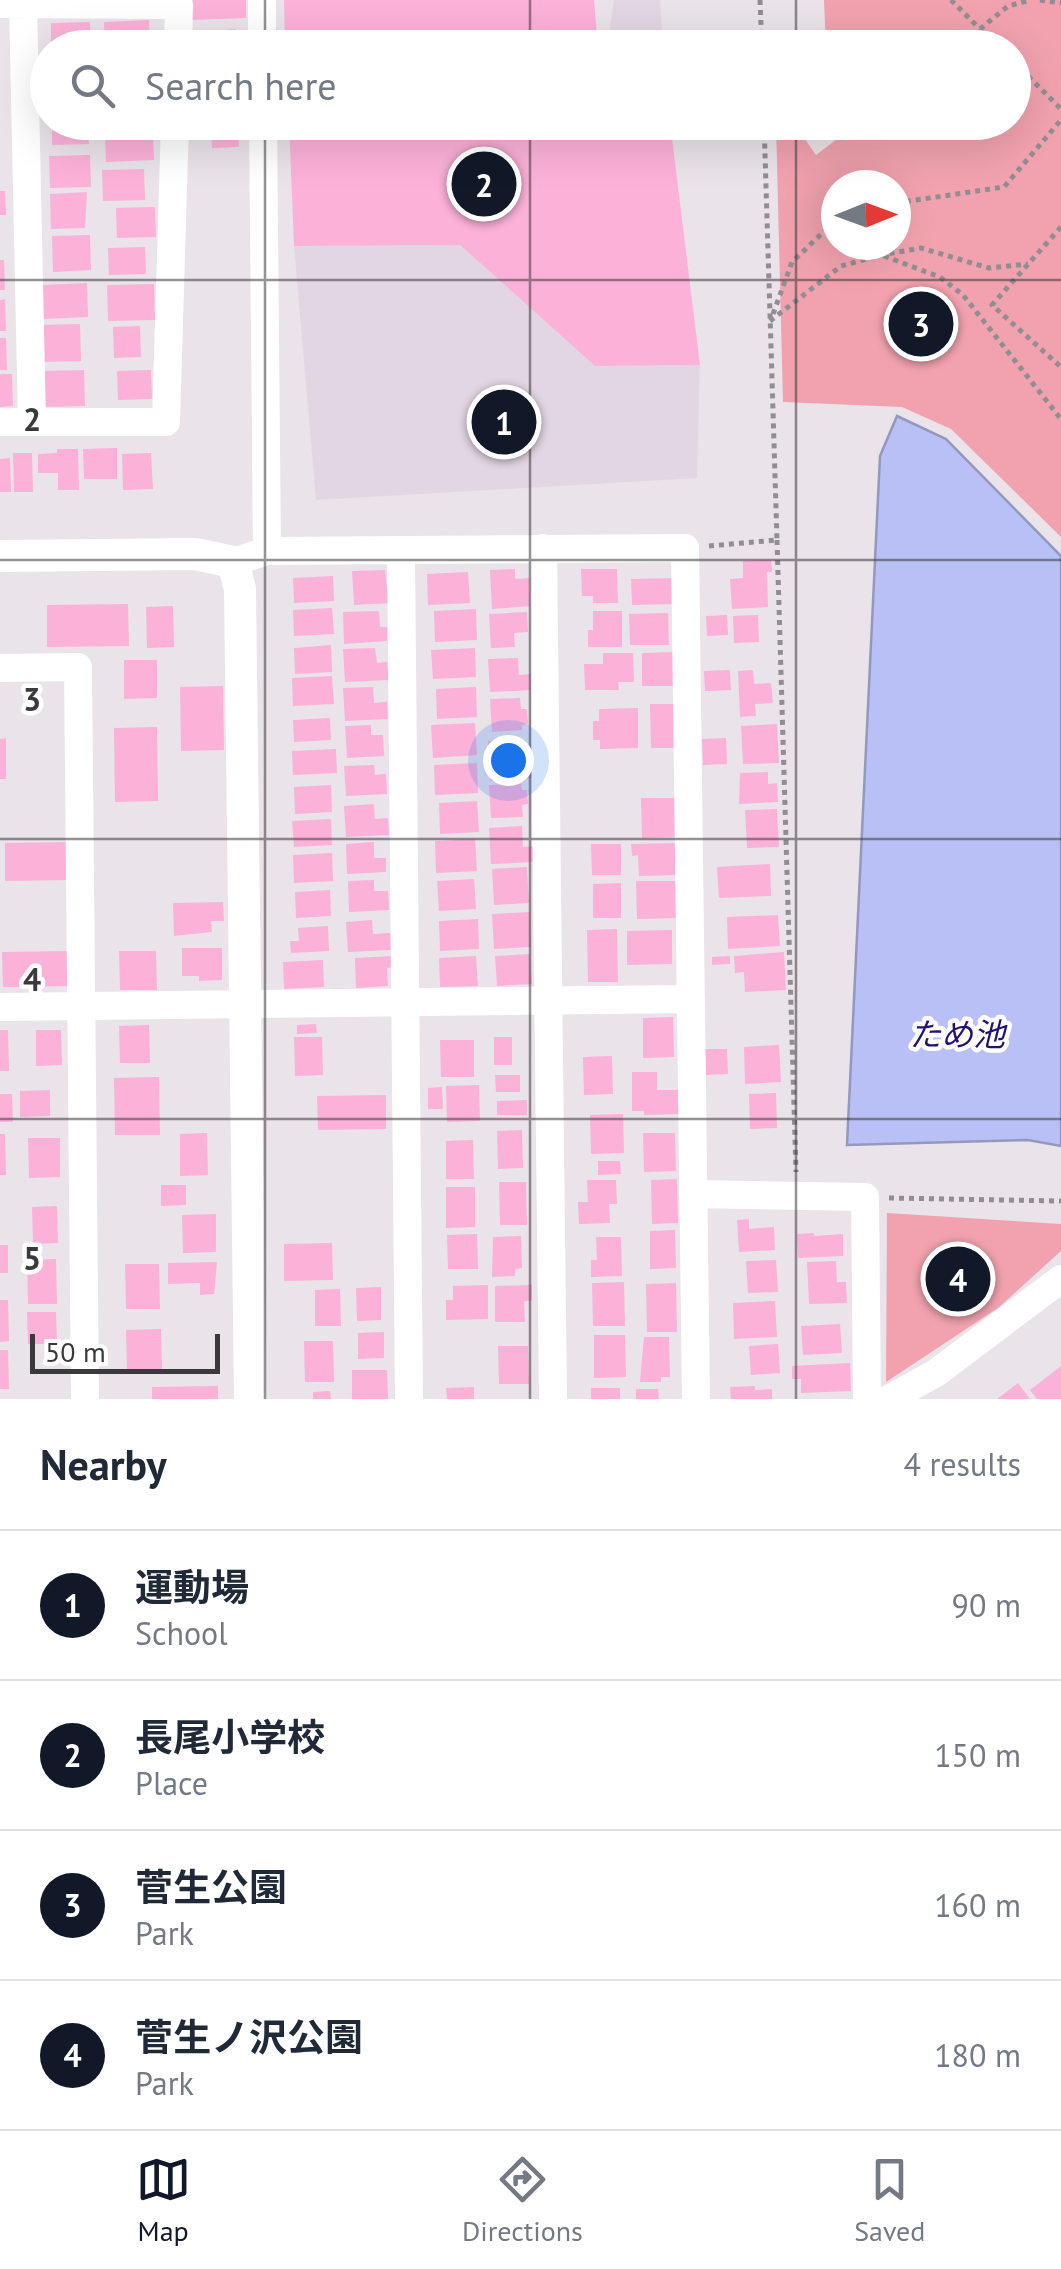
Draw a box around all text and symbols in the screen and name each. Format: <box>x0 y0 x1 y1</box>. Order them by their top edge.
search box <box>30 30 1031 140</box>
icon: search <box>65 58 120 113</box>
text: Search here <box>145 61 337 110</box>
pin: 2 <box>452 146 516 222</box>
north arrow <box>821 170 911 260</box>
pin: 3 <box>888 286 954 362</box>
pin: 1 <box>472 384 536 460</box>
text: 2 <box>23 398 41 440</box>
text: 3 <box>23 678 41 720</box>
your location <box>483 735 534 786</box>
text: 4 <box>23 958 41 1000</box>
water label: ため池 <box>909 1013 1008 1055</box>
text: 5 <box>23 1237 41 1279</box>
pin: 4 <box>926 1242 990 1316</box>
scale bar <box>30 1329 220 1374</box>
text: 50 m <box>45 1333 106 1370</box>
text: Nearby <box>40 1437 167 1492</box>
text: 4 results <box>903 1443 1021 1485</box>
text: 運動場 <box>135 1562 249 1611</box>
text: 1 <box>63 1584 82 1626</box>
text: 90 m <box>952 1584 1021 1626</box>
text: School <box>135 1612 228 1654</box>
text: 長尾小学校 <box>135 1712 325 1761</box>
text: 2 <box>63 1734 82 1776</box>
text: 150 m <box>934 1734 1021 1776</box>
text: Place <box>135 1762 208 1804</box>
text: 菅生公園 <box>135 1862 287 1911</box>
text: 3 <box>63 1884 82 1926</box>
text: 160 m <box>934 1884 1021 1926</box>
text: Park <box>135 1912 194 1954</box>
text: 菅生ノ沢公園 <box>135 2012 363 2061</box>
text: 4 <box>63 2034 82 2076</box>
text: 180 m <box>934 2034 1021 2076</box>
text: Park <box>135 2062 194 2104</box>
tab: Map <box>136 2152 191 2249</box>
tab: Directions <box>462 2152 583 2249</box>
tab: Saved <box>854 2152 925 2249</box>

